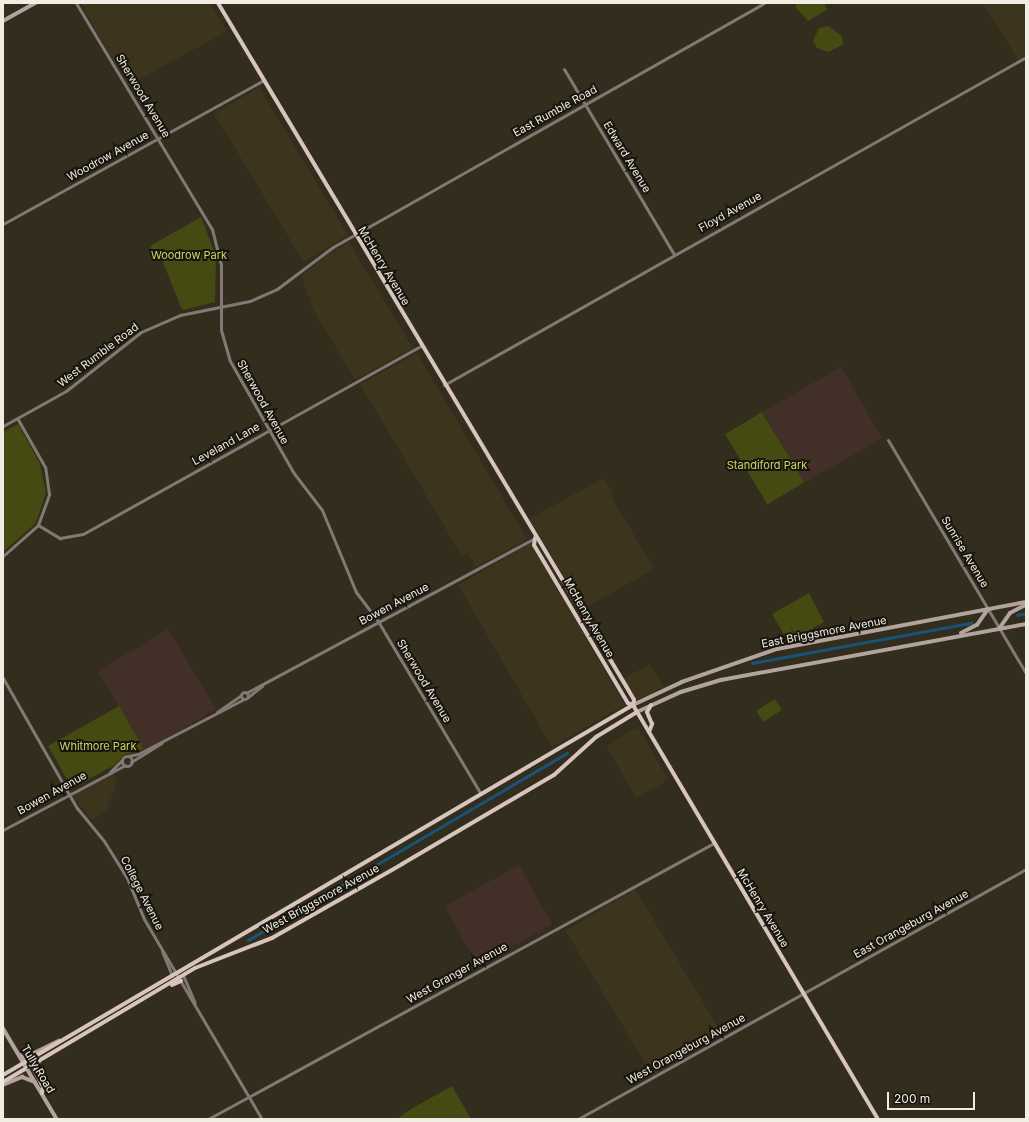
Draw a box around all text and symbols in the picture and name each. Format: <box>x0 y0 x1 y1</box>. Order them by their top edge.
street label: Sherwood Avenue <box>113 52 173 140</box>
street label: East Rumble Road <box>511 82 599 140</box>
street label: Edward Avenue <box>600 119 654 195</box>
street label: Woodrow Avenue <box>65 128 151 184</box>
street label: Floyd Avenue <box>696 189 764 235</box>
street label: McHenry Avenue <box>355 224 413 308</box>
park label: Woodrow Park <box>151 248 227 262</box>
street label: West Rumble Road <box>55 320 141 390</box>
street label: Sherwood Avenue <box>234 357 292 447</box>
street label: Leveland Lane <box>190 420 262 468</box>
park label: Standiford Park <box>727 458 807 472</box>
street label: Sunrise Avenue <box>938 514 992 590</box>
street label: McHenry Avenue <box>561 576 617 660</box>
street label: Bowen Avenue <box>357 580 431 628</box>
street label: East Briggsmore Avenue <box>760 613 888 651</box>
street label: Sherwood Avenue <box>394 637 454 725</box>
park label: Whitmore Park <box>60 739 136 753</box>
street label: Bowen Avenue <box>15 769 89 817</box>
street label: College Avenue <box>118 854 166 932</box>
street label: West Briggsmore Avenue <box>261 861 381 937</box>
street label: McHenry Avenue <box>734 866 792 950</box>
street label: East Orangeburg Avenue <box>851 887 971 961</box>
street label: West Granger Avenue <box>404 940 510 1006</box>
street label: West Orangeburg Avenue <box>625 1011 747 1087</box>
street label: Tully Road <box>18 1042 58 1096</box>
scale bar <box>889 1084 977 1110</box>
text: 200 m <box>894 1091 930 1106</box>

